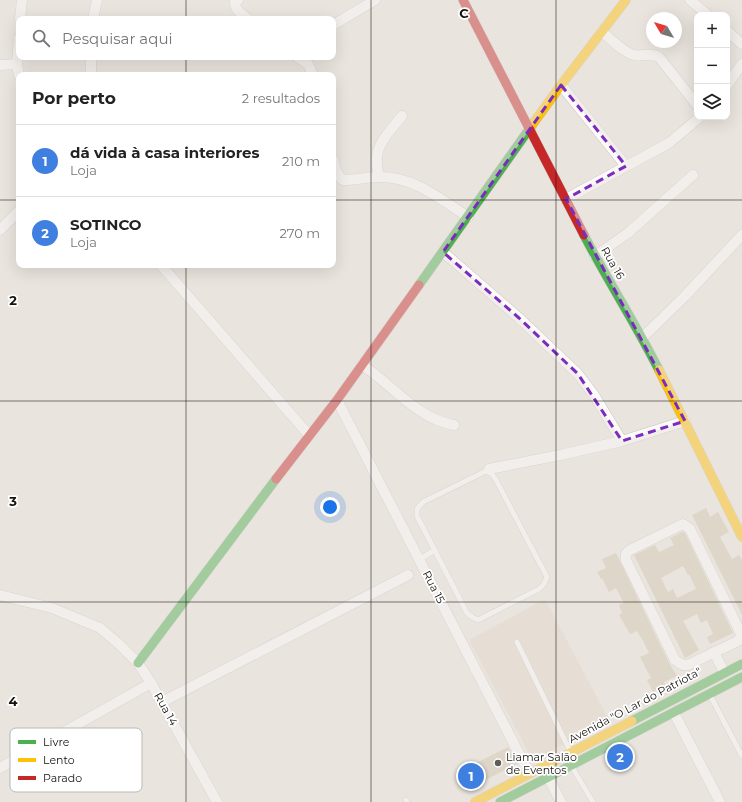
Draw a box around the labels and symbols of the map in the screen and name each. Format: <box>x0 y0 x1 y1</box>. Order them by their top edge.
text: C <box>459 5 469 21</box>
north arrow <box>646 12 682 48</box>
street label: Rua 16 <box>598 244 628 282</box>
text: 2 <box>9 292 17 308</box>
text: 3 <box>8 493 17 509</box>
your location <box>320 497 340 517</box>
street label: Rua 15 <box>420 568 448 606</box>
street label: Avenida "O Lar do Patriota" <box>566 664 704 746</box>
street label: Rua 14 <box>151 690 181 729</box>
text: 4 <box>9 693 18 709</box>
legend <box>10 728 142 792</box>
text: Livre <box>43 735 70 749</box>
pin: 2 <box>607 742 633 772</box>
place label: Liamar Salão de Eventos <box>506 750 577 777</box>
text: Lento <box>43 753 75 767</box>
marker: Liamar Salão de Eventos <box>493 758 503 768</box>
pin: 1 <box>458 761 484 791</box>
text: Parado <box>43 771 82 785</box>

